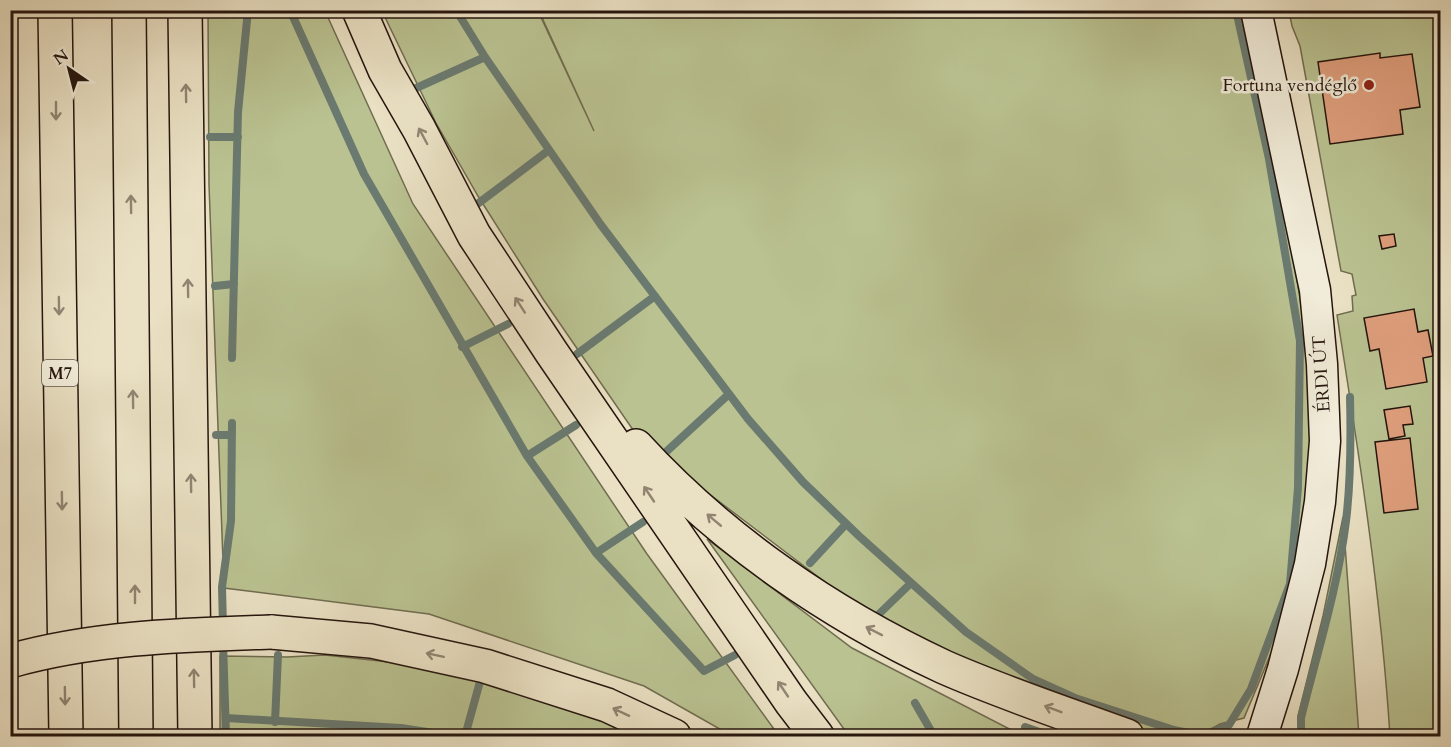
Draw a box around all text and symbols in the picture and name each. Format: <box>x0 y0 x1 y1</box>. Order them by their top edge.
north arrow <box>39 39 99 99</box>
text: N <box>49 44 73 71</box>
place label: Fortuna vendéglő <box>1222 73 1357 98</box>
marker: Fortuna vendéglő <box>1362 78 1376 92</box>
one-way arrow <box>180 84 192 104</box>
one-way arrow <box>50 100 62 120</box>
one-way arrow <box>417 128 429 145</box>
one-way arrow <box>125 195 136 215</box>
one-way arrow <box>182 279 194 299</box>
one-way arrow <box>53 295 65 315</box>
one-way arrow <box>514 297 526 313</box>
street label: ÉRDI ÚT <box>1306 335 1337 413</box>
road number: M7 <box>42 360 78 386</box>
one-way arrow <box>127 390 139 410</box>
one-way arrow <box>185 474 197 494</box>
one-way arrow <box>642 486 654 503</box>
one-way arrow <box>56 490 68 510</box>
one-way arrow <box>706 513 722 526</box>
one-way arrow <box>129 585 141 605</box>
one-way arrow <box>866 625 883 637</box>
one-way arrow <box>425 648 444 660</box>
one-way arrow <box>188 669 200 689</box>
one-way arrow <box>777 682 789 698</box>
one-way arrow <box>59 685 71 705</box>
one-way arrow <box>1044 702 1062 713</box>
one-way arrow <box>612 705 630 717</box>

